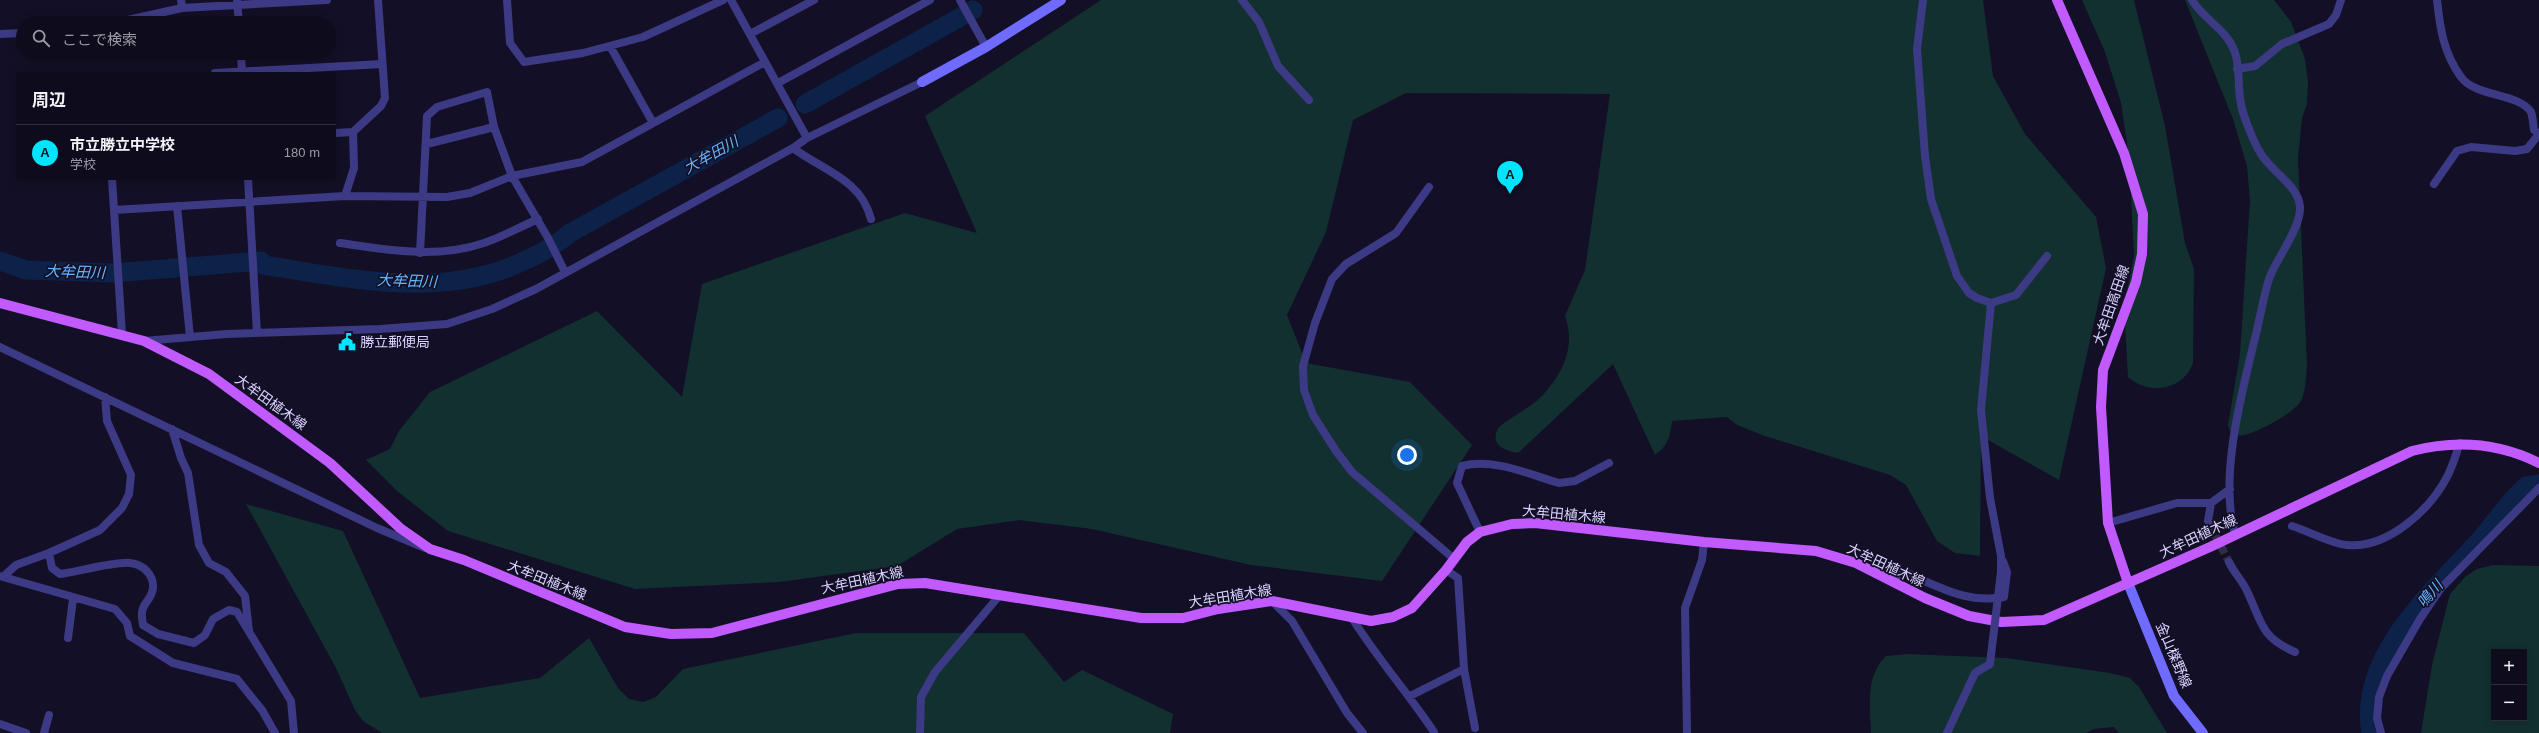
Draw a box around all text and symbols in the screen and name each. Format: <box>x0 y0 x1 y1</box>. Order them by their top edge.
search box <box>16 16 336 60</box>
icon: search <box>30 27 52 49</box>
text: ここで検索 <box>62 31 137 48</box>
text: 周辺 <box>32 91 66 110</box>
water label: 大牟田川 <box>680 132 743 177</box>
text: 市立勝立中学校 <box>70 136 175 153</box>
text: A <box>40 145 50 160</box>
text: 180 m <box>284 145 320 160</box>
text: 学校 <box>70 157 96 172</box>
pin: A <box>1497 161 1523 194</box>
water label: 大牟田川 <box>45 262 107 281</box>
street label: 大牟田高田線 <box>2090 263 2132 347</box>
water label: 大牟田川 <box>377 271 439 290</box>
public building icon: 勝立郵便局 <box>337 332 357 352</box>
place label: 勝立郵便局 <box>360 334 430 350</box>
street label: 大牟田植木線 <box>232 371 310 433</box>
your location <box>1397 445 1417 465</box>
street label: 大牟田植木線 <box>1521 502 1607 526</box>
street label: 大牟田植木線 <box>2157 511 2239 561</box>
street label: 大牟田植木線 <box>1845 540 1927 590</box>
street label: 大牟田植木線 <box>505 557 589 603</box>
street label: 大牟田植木線 <box>819 563 905 597</box>
water label: 鳴川 <box>2413 575 2447 611</box>
street label: 大牟田植木線 <box>1187 582 1273 610</box>
street label: 金山檪野線 <box>2153 620 2195 690</box>
map controls <box>2491 649 2527 721</box>
button: + <box>2491 649 2527 685</box>
button: − <box>2491 685 2527 721</box>

